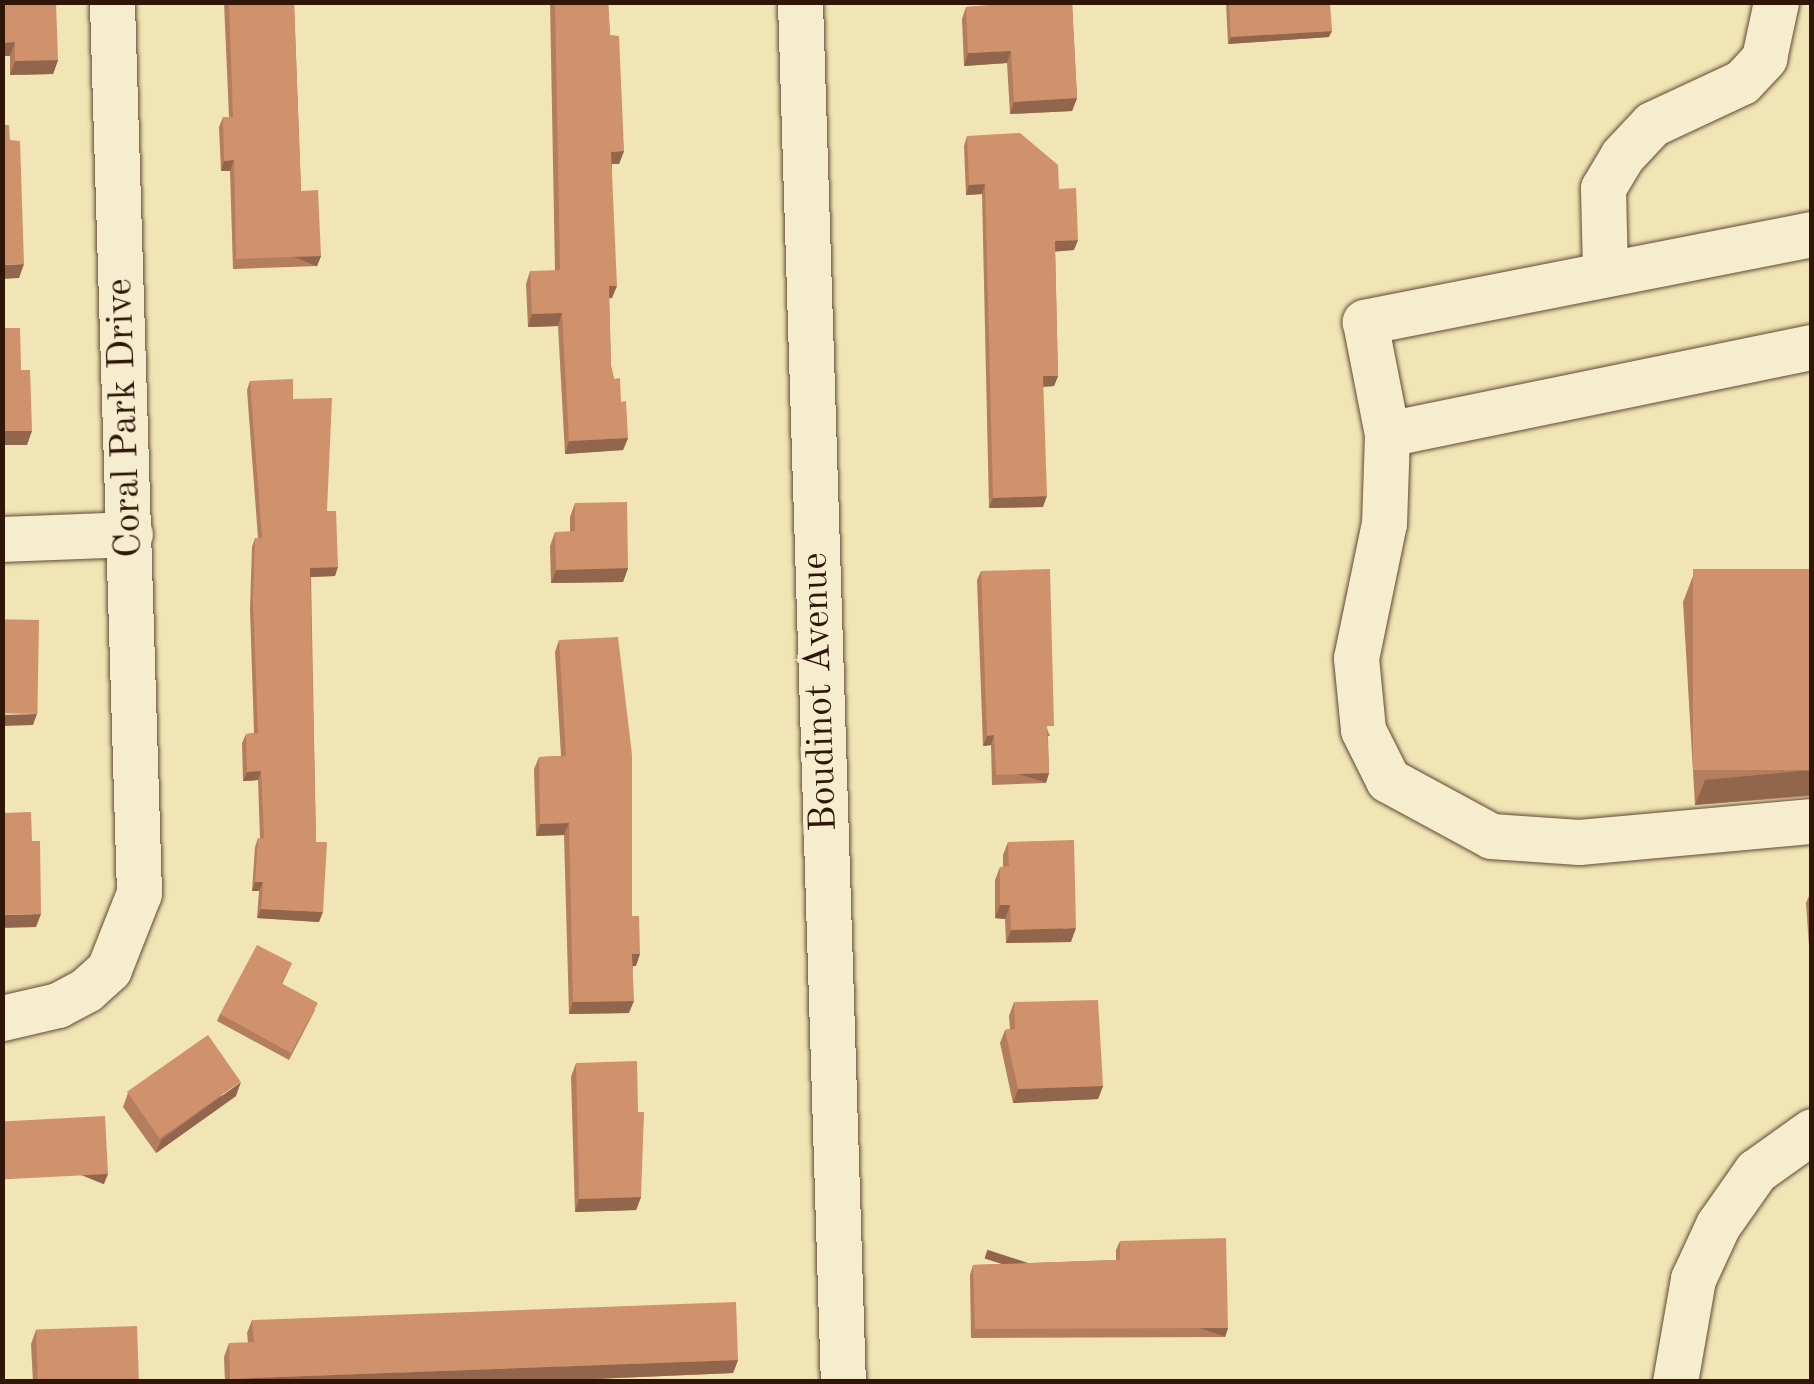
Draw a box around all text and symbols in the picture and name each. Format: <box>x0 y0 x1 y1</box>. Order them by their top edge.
street label: Coral Park Drive <box>98 277 154 559</box>
street label: Boudinot Avenue <box>793 552 849 832</box>

